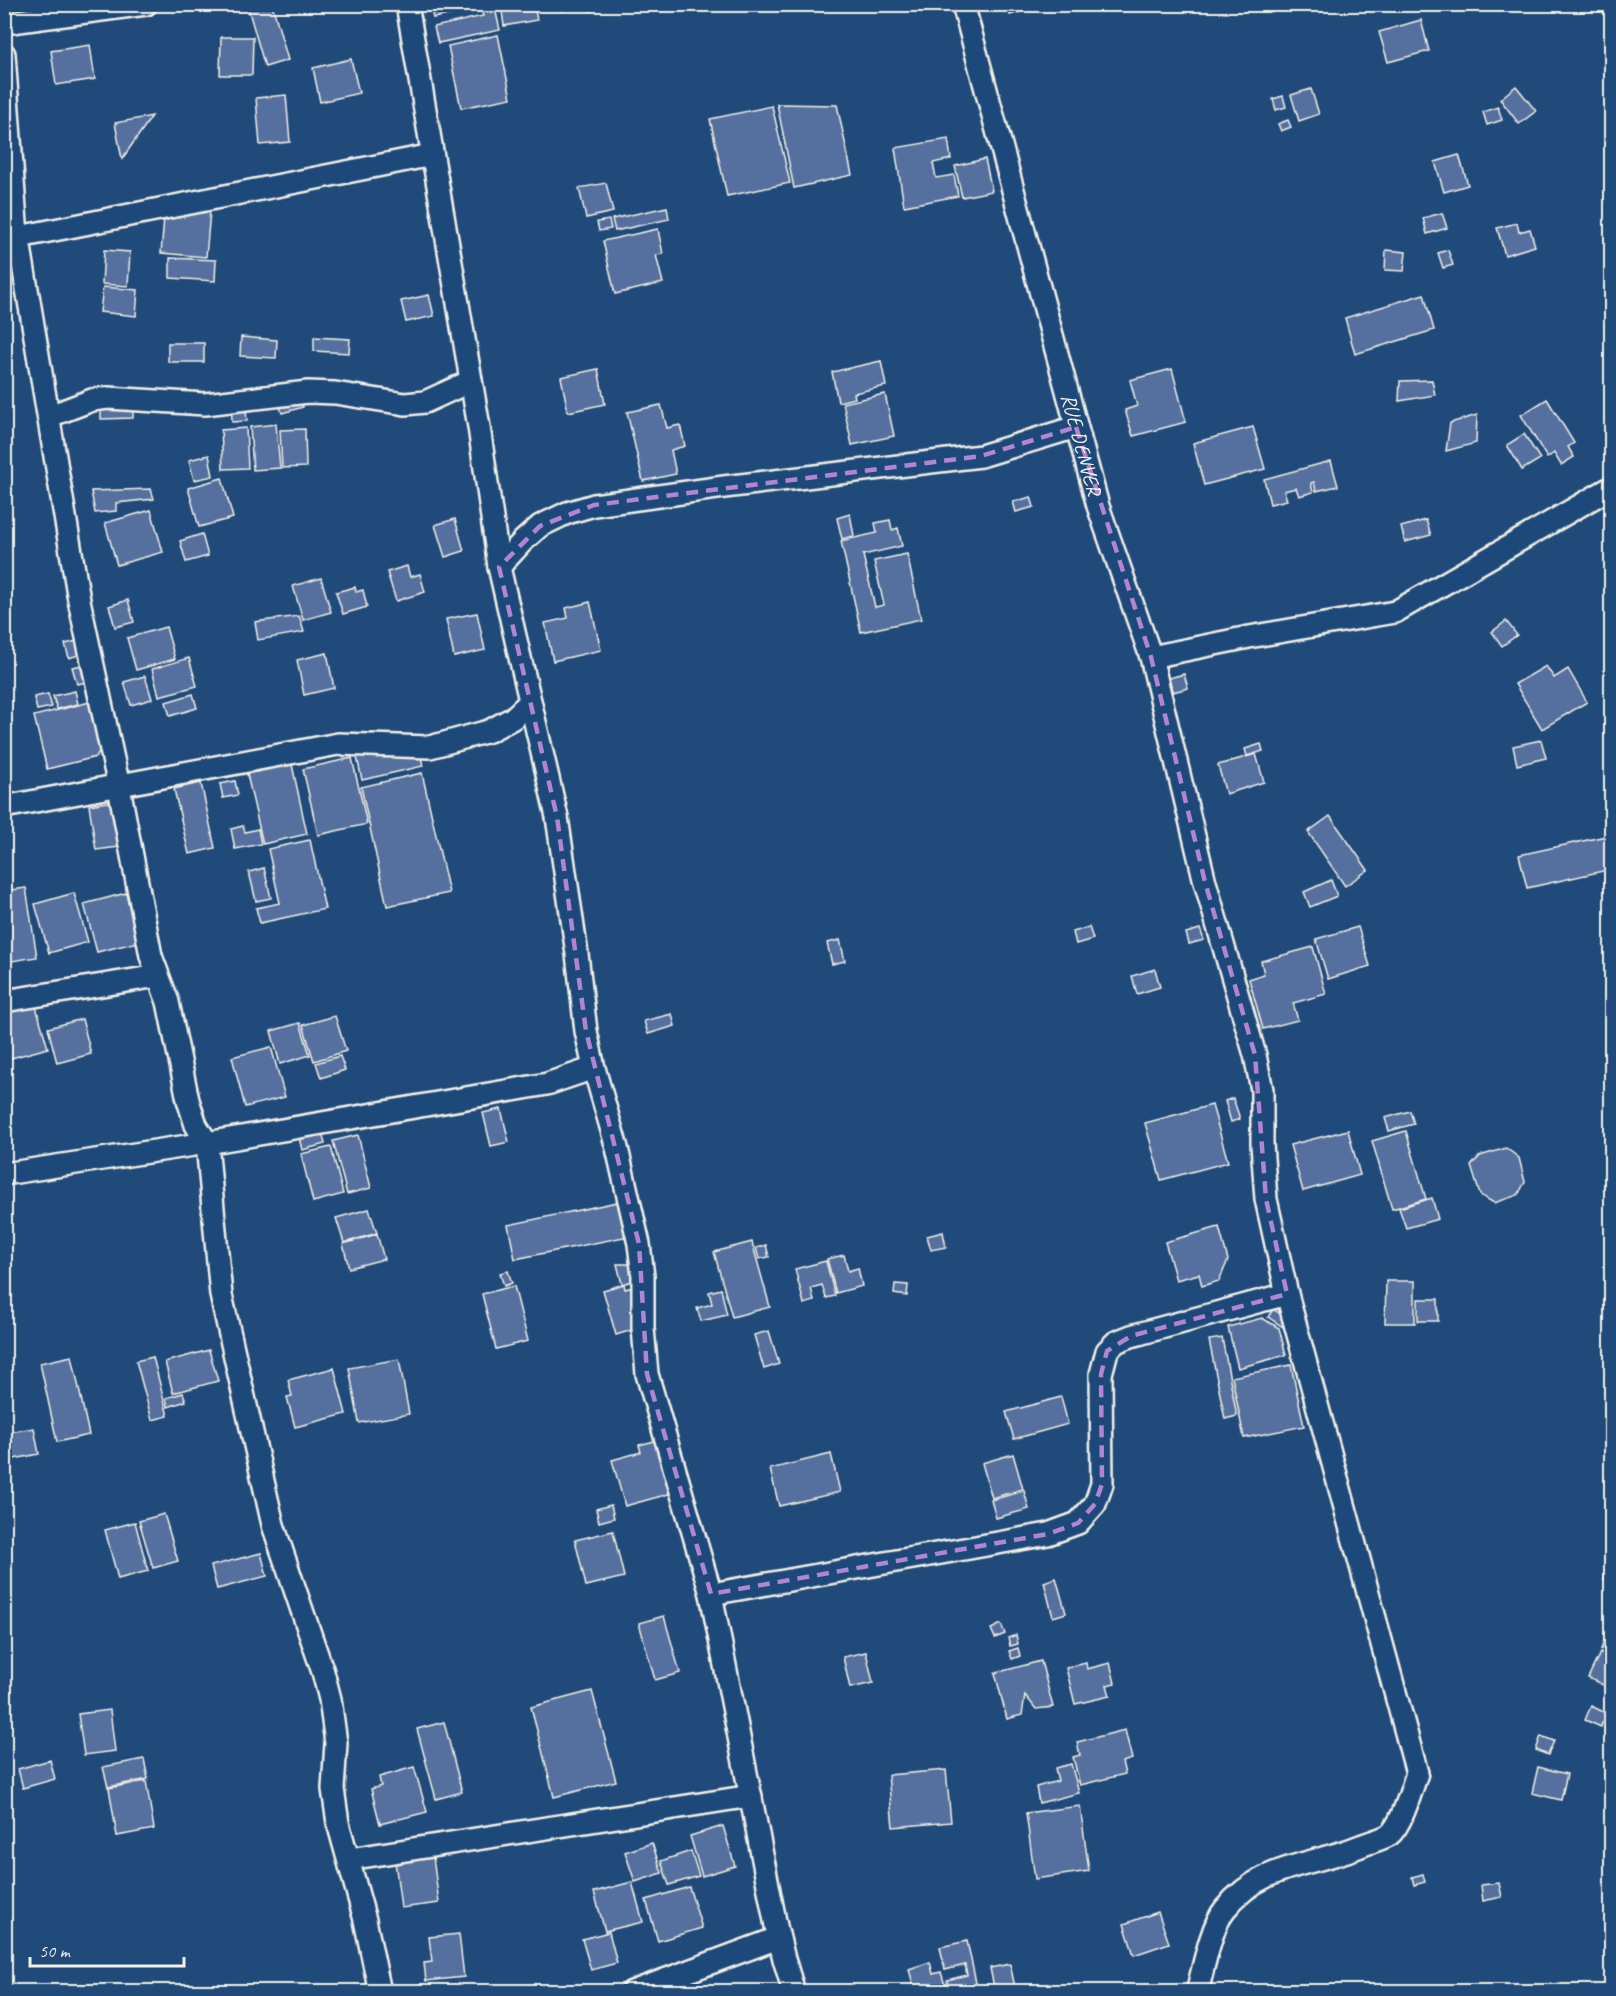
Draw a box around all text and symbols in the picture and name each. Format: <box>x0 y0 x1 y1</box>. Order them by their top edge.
street label: RUE DENVER <box>1055 391 1108 500</box>
scale bar <box>30 1930 184 1968</box>
text: 50 m <box>39 1940 72 1962</box>

